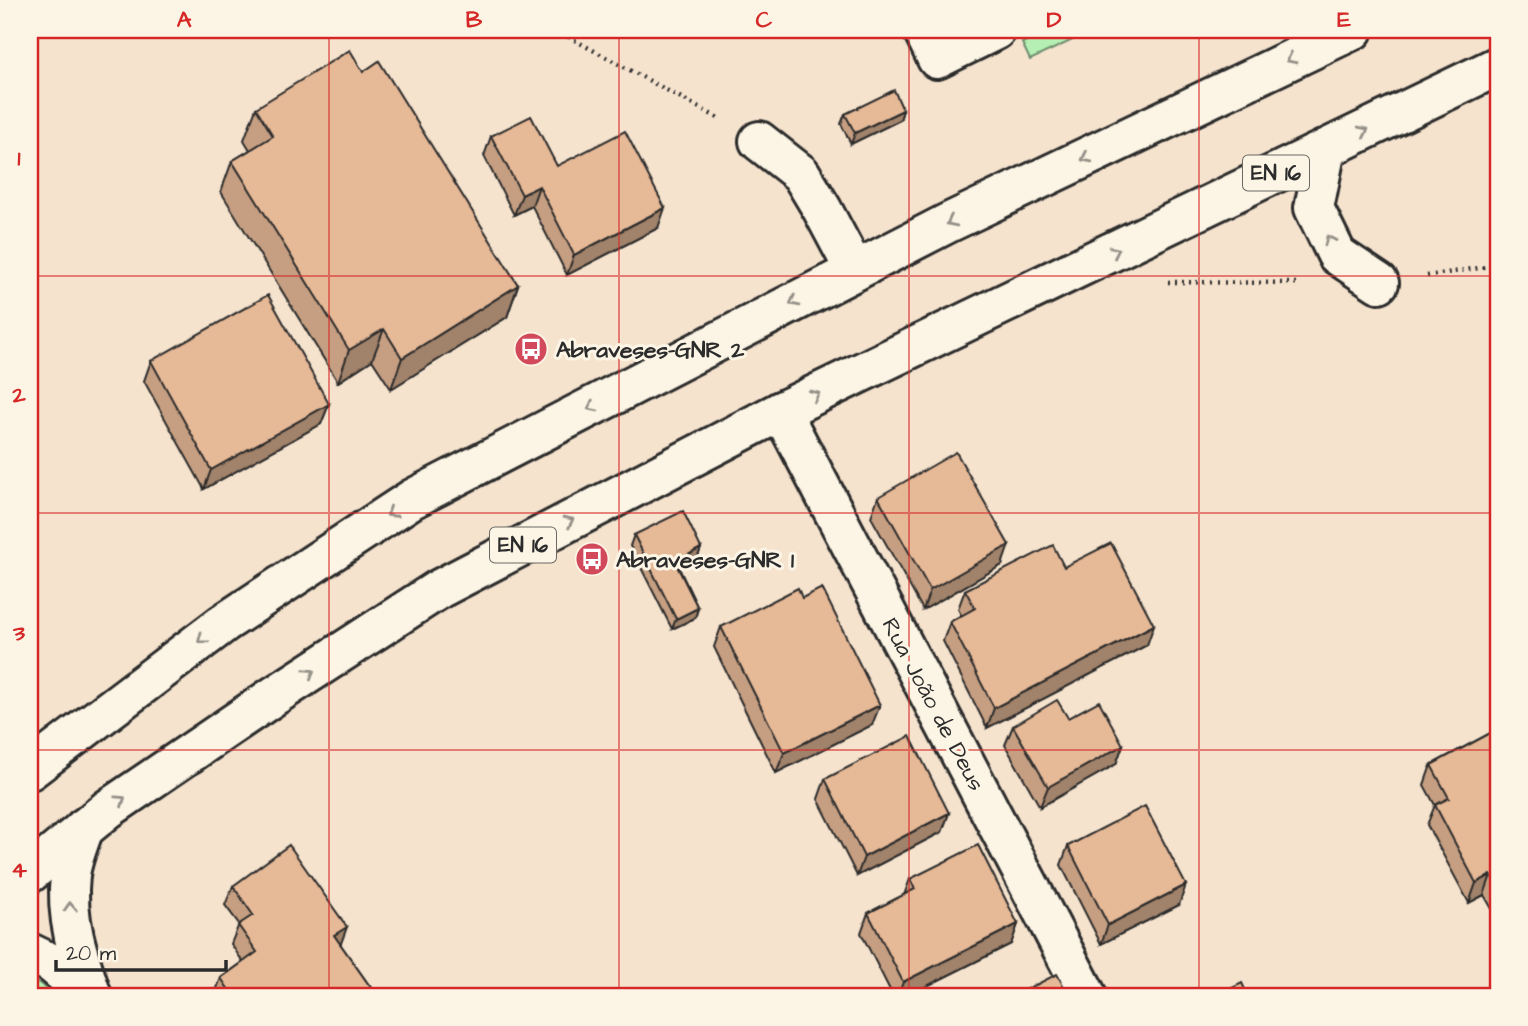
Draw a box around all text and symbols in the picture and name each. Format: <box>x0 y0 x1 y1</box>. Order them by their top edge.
text: A <box>177 4 192 36</box>
text: B <box>466 4 483 36</box>
text: C <box>756 4 773 36</box>
text: D <box>1047 4 1062 36</box>
text: E <box>1337 4 1351 36</box>
one-way arrow <box>1286 51 1298 65</box>
one-way arrow <box>1357 125 1369 139</box>
text: 1 <box>18 142 21 174</box>
one-way arrow <box>1081 149 1093 163</box>
road number: EN 16 <box>1243 156 1309 190</box>
one-way arrow <box>946 214 958 228</box>
one-way arrow <box>1323 235 1337 247</box>
one-way arrow <box>1108 246 1120 260</box>
one-way arrow <box>789 294 802 308</box>
bus stop icon: Abraveses-GNR 2 <box>512 330 550 368</box>
place label: Abraveses-GNR 2 <box>556 334 745 366</box>
text: 2 <box>11 379 26 411</box>
one-way arrow <box>808 389 820 403</box>
one-way arrow <box>587 398 599 412</box>
one-way arrow <box>386 505 399 518</box>
one-way arrow <box>562 516 574 529</box>
road number: EN 16 <box>490 528 556 562</box>
bus stop icon: Abraveses-GNR 1 <box>573 540 611 578</box>
place label: Abraveses-GNR 1 <box>616 544 794 576</box>
street label: Rua João de Deus <box>874 612 992 797</box>
text: 3 <box>12 617 25 649</box>
one-way arrow <box>198 631 210 644</box>
one-way arrow <box>302 669 315 681</box>
one-way arrow <box>113 796 126 808</box>
text: 4 <box>11 854 27 886</box>
one-way arrow <box>62 901 77 912</box>
scale bar <box>56 928 226 972</box>
text: 20 m <box>66 939 117 968</box>

